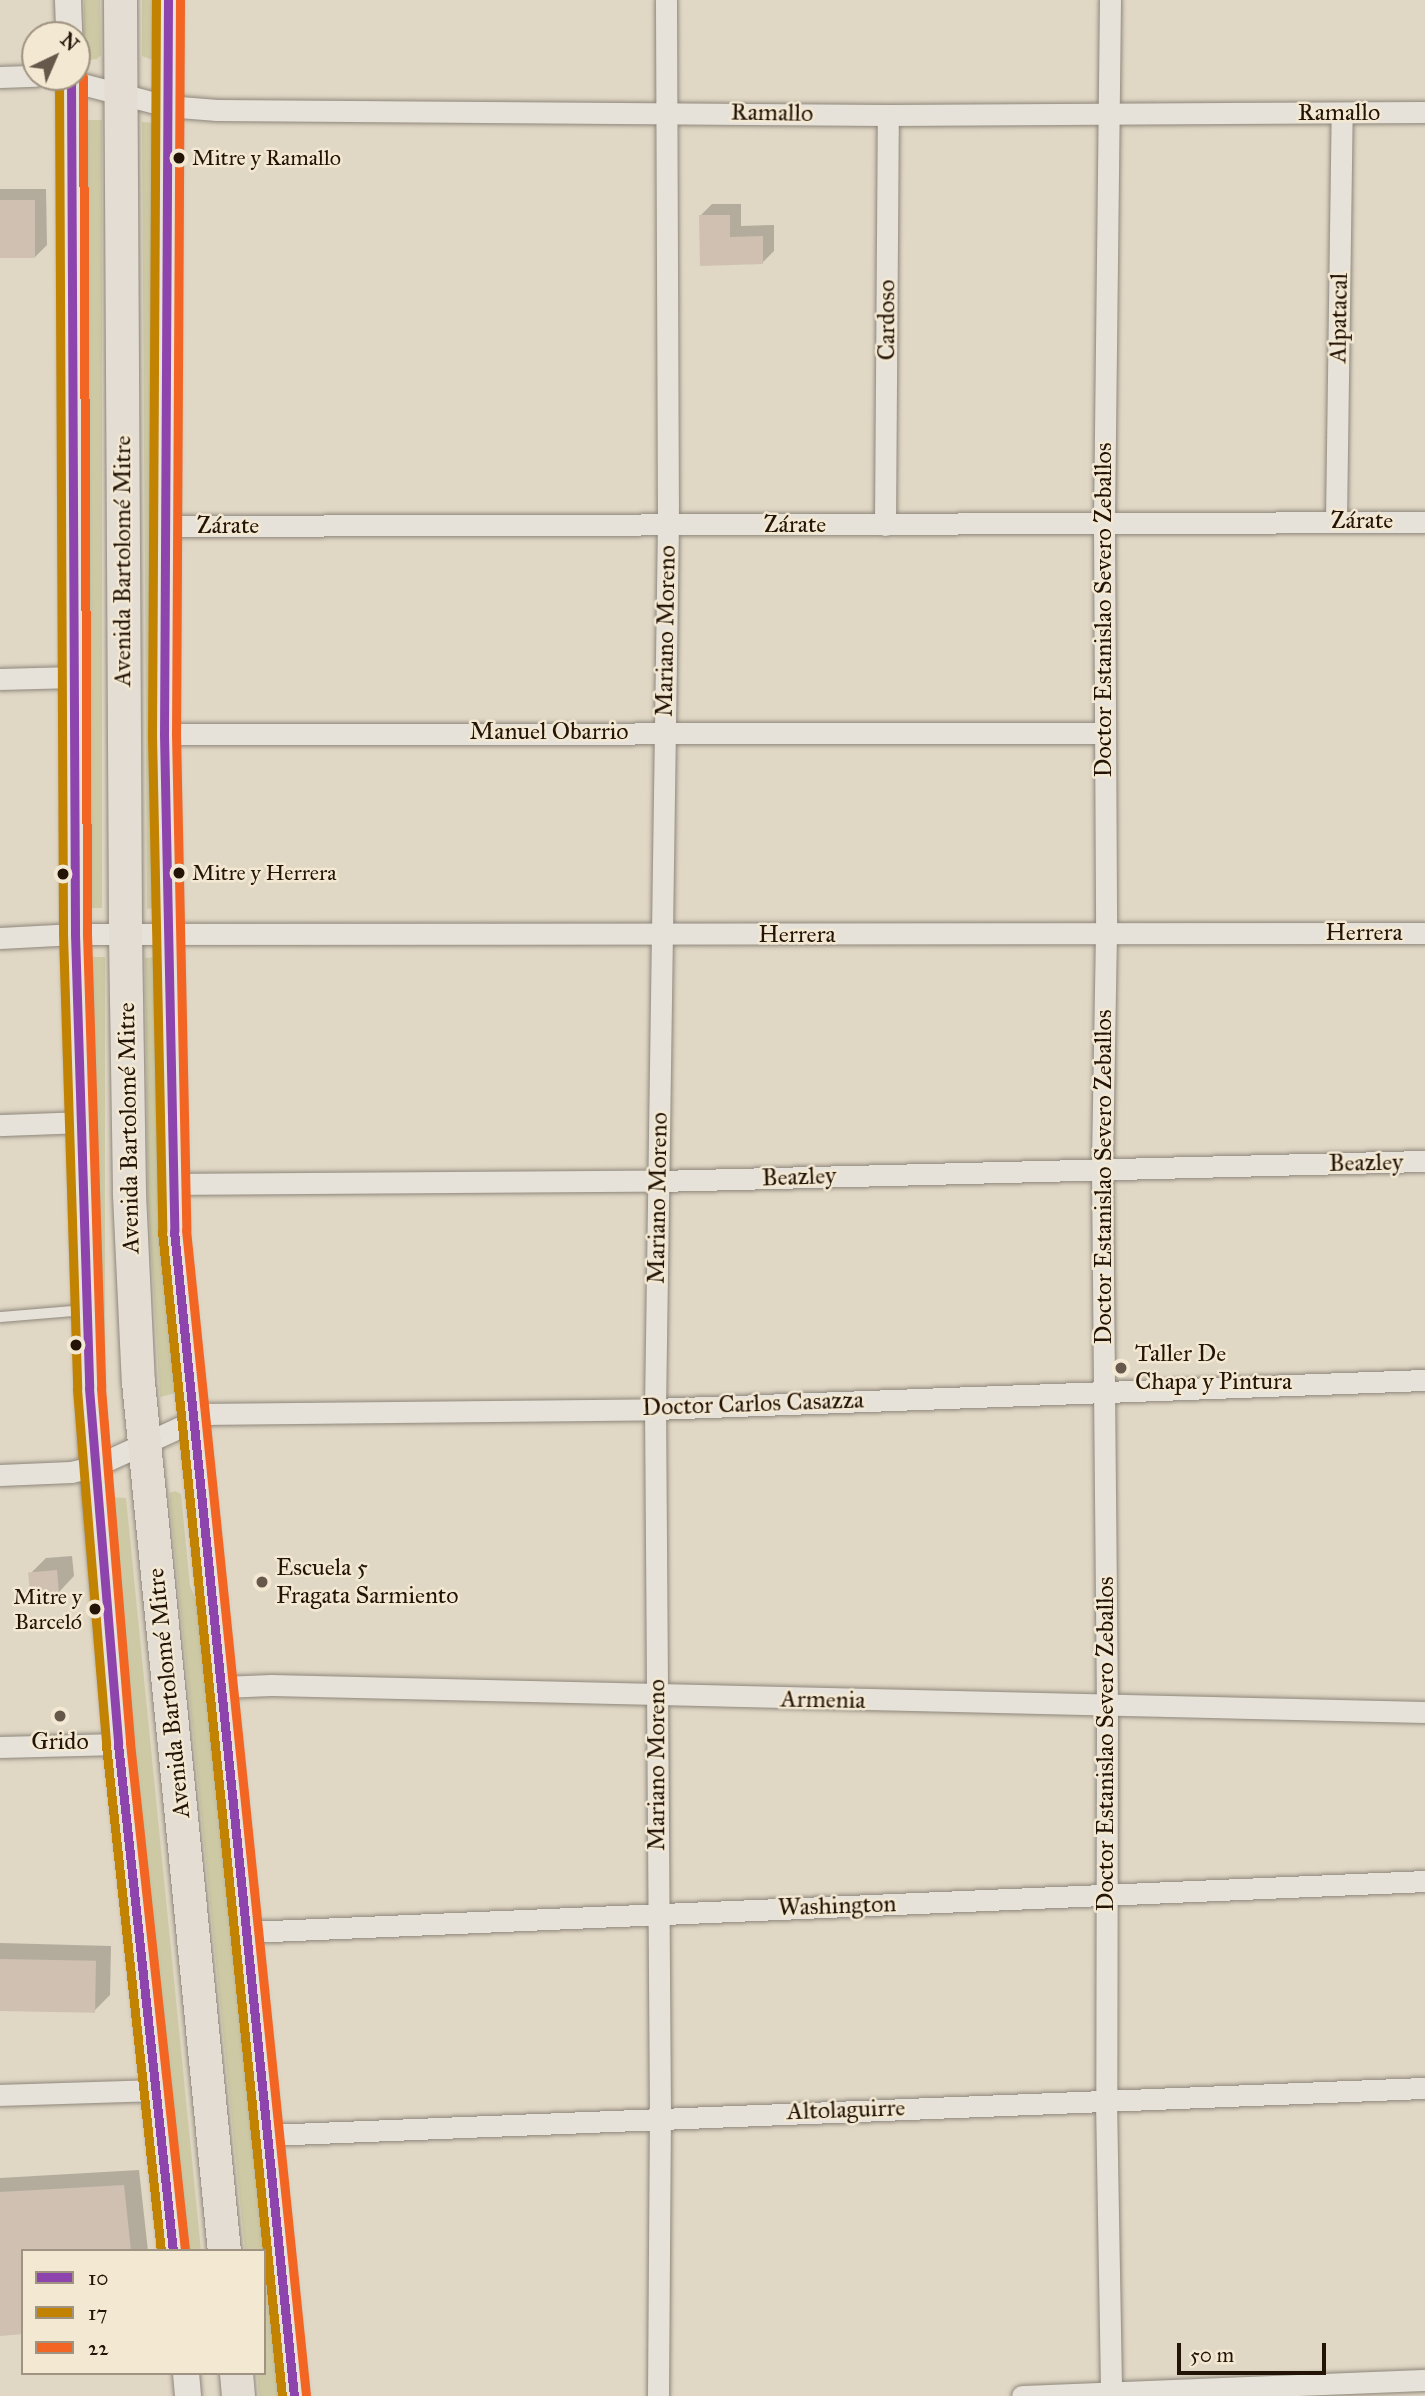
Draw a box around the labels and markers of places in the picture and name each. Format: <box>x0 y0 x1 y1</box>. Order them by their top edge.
place label: Mitre y Ramallo <box>192 145 341 171</box>
marker: Mitre y Ramallo <box>172 151 186 165</box>
place label: Mitre y Herrera <box>192 860 336 886</box>
marker: Mitre y Herrera <box>172 866 186 880</box>
unlabelled marker <box>56 867 70 881</box>
unlabelled marker <box>69 1338 83 1352</box>
place label: Taller De Chapa y Pintura <box>1135 1340 1292 1396</box>
marker: Taller De Chapa y Pintura <box>1113 1360 1129 1376</box>
place label: Escuela 5 Fragata Sarmiento <box>276 1554 459 1610</box>
marker: Escuela 5 Fragata Sarmiento <box>254 1574 270 1590</box>
place label: Mitre y Barceló <box>13 1583 82 1634</box>
marker: Mitre y Barceló <box>88 1602 102 1616</box>
marker: Grido <box>52 1708 68 1724</box>
place label: Grido <box>31 1728 89 1756</box>

